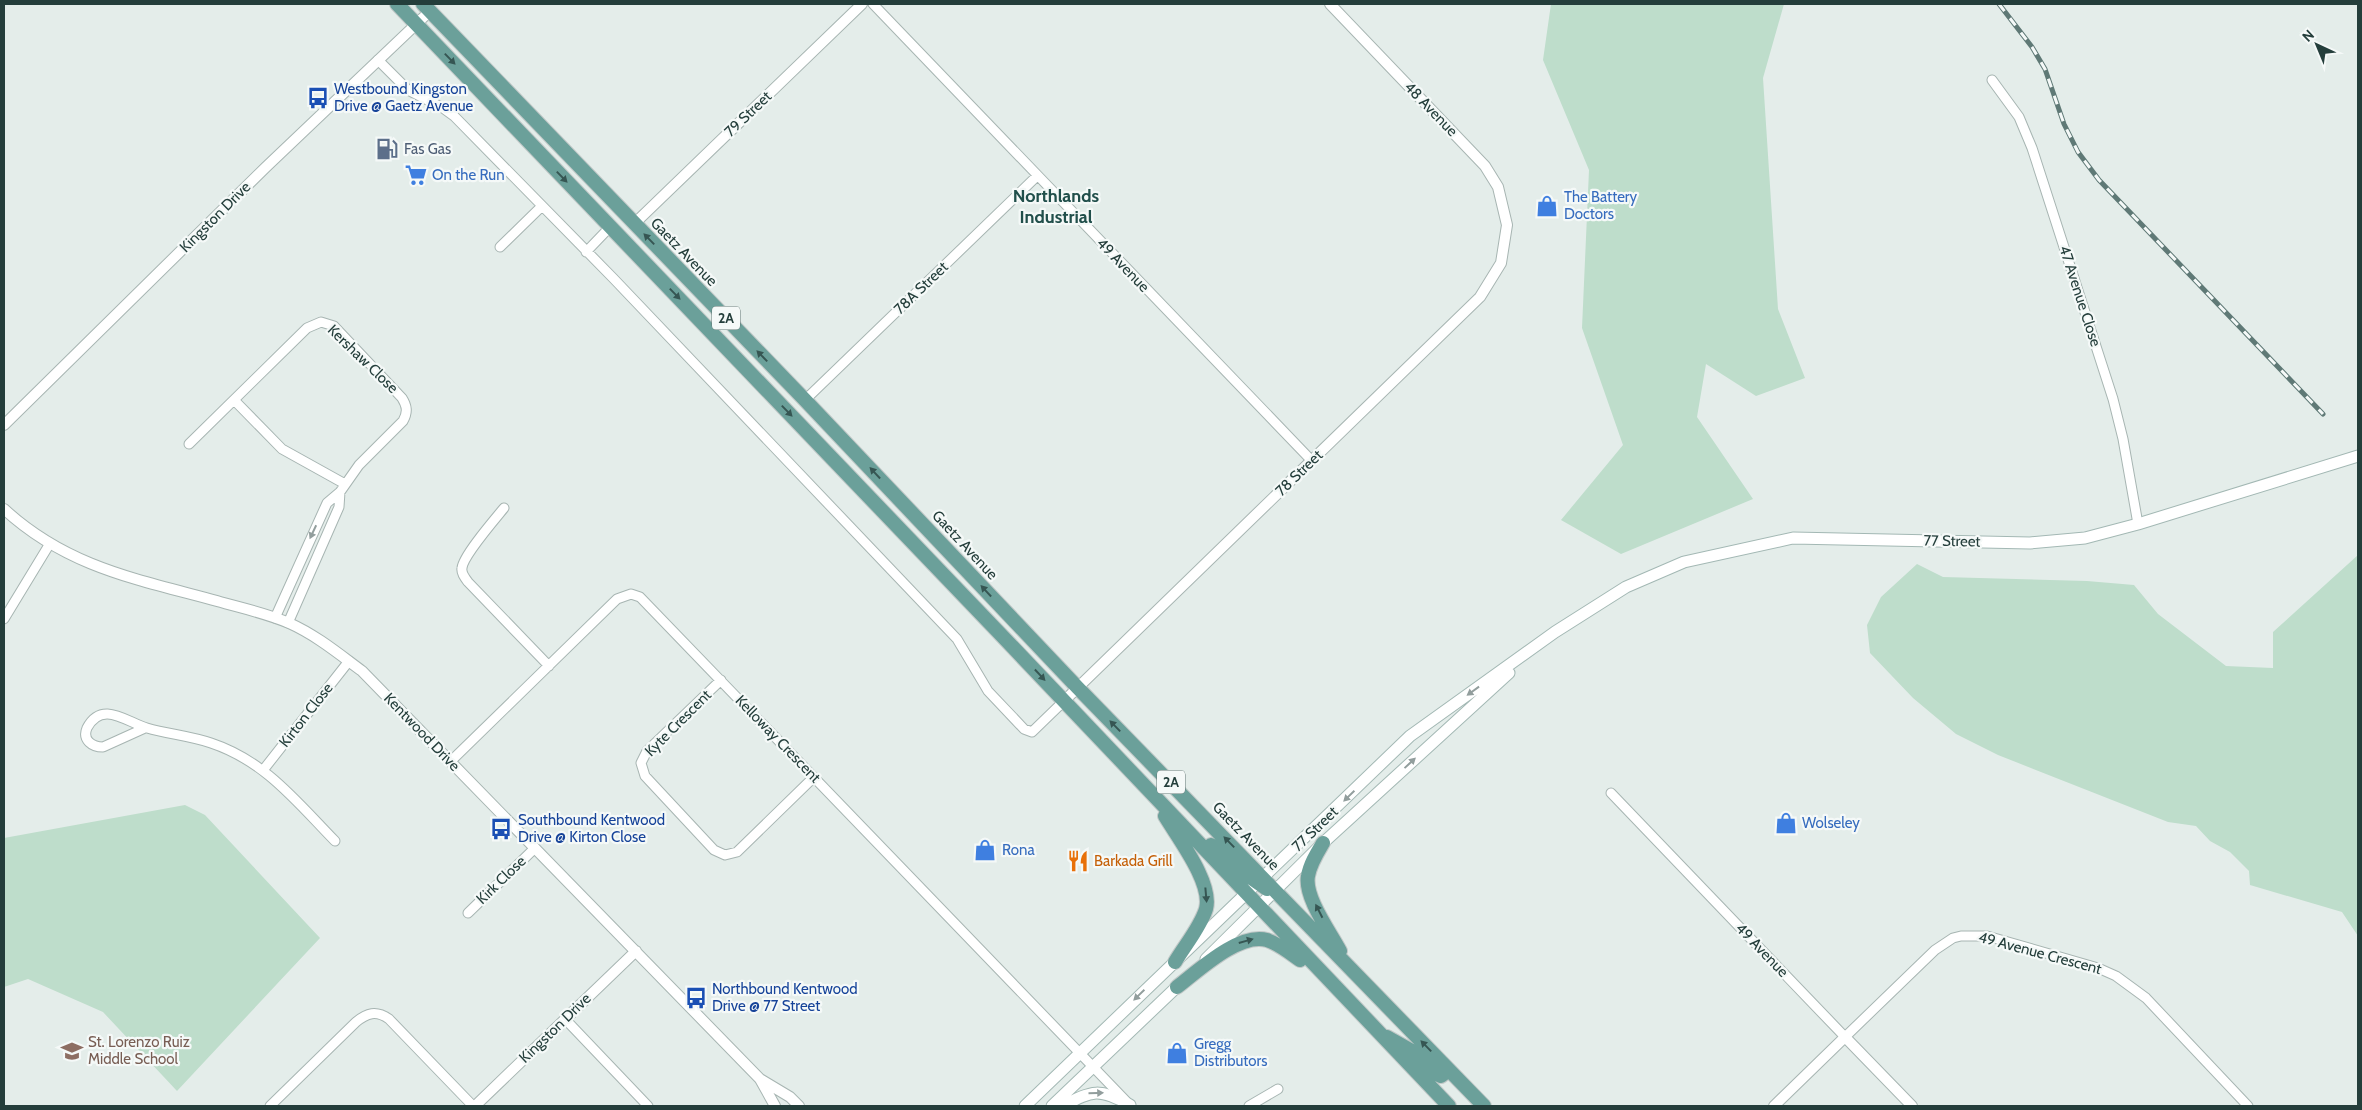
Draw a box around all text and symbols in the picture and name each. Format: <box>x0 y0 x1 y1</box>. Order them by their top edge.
north arrow <box>2292 20 2342 70</box>
text: N <box>2298 26 2318 46</box>
one-way arrow <box>444 53 456 65</box>
street label: 48 Avenue <box>1401 78 1462 140</box>
place label: Westbound Kingston Drive @ Gaetz Avenue <box>334 80 474 115</box>
bus stop icon: Westbound Kingston Drive @ Gaetz Avenue <box>305 85 331 111</box>
street label: 79 Street <box>721 87 775 141</box>
fuel station icon: Fas Gas <box>374 136 400 162</box>
place label: Fas Gas <box>404 140 451 158</box>
supermarket icon: On the Run <box>403 162 429 188</box>
place label: On the Run <box>432 166 505 184</box>
one-way arrow <box>556 170 568 182</box>
street label: Kingston Drive <box>176 178 254 256</box>
district label: Northlands Industrial <box>1013 185 1100 228</box>
place label: The Battery Doctors <box>1564 188 1638 223</box>
shop icon: The Battery Doctors <box>1534 193 1560 219</box>
street label: Gaetz Avenue <box>647 214 721 290</box>
one-way arrow <box>643 234 655 246</box>
street label: 49 Avenue <box>1093 234 1153 296</box>
street label: 47 Avenue Close <box>2055 243 2105 349</box>
street label: 78A Street <box>890 258 952 318</box>
one-way arrow <box>669 288 681 300</box>
road number: 2A <box>712 306 740 330</box>
street label: Kershaw Close <box>324 321 402 397</box>
one-way arrow <box>756 350 768 362</box>
one-way arrow <box>781 405 793 417</box>
street label: 78 Street <box>1272 446 1326 500</box>
one-way arrow <box>869 468 881 480</box>
street label: Gaetz Avenue <box>928 507 1002 584</box>
one-way arrow <box>309 525 317 539</box>
street label: 77 Street <box>1923 532 1981 550</box>
one-way arrow <box>980 586 992 598</box>
one-way arrow <box>1034 669 1046 681</box>
street label: Kirton Close <box>275 679 337 751</box>
street label: Kyte Crescent <box>641 686 715 760</box>
one-way arrow <box>1466 686 1480 696</box>
street label: Kentwood Drive <box>380 689 464 775</box>
street label: Kelloway Crescent <box>732 691 824 787</box>
one-way arrow <box>1110 720 1122 732</box>
one-way arrow <box>1404 757 1416 769</box>
road number: 2A <box>1157 770 1185 794</box>
one-way arrow <box>1343 789 1355 801</box>
street label: Gaetz Avenue <box>1209 798 1283 874</box>
street label: 77 Street <box>1288 803 1342 855</box>
shop icon: Wolseley <box>1773 810 1799 836</box>
place label: Southbound Kentwood Drive @ Kirton Close <box>518 811 665 846</box>
place label: Wolseley <box>1802 814 1860 832</box>
bus stop icon: Southbound Kentwood Drive @ Kirton Close <box>488 816 514 842</box>
one-way arrow <box>1223 836 1235 848</box>
shop icon: Rona <box>972 837 998 863</box>
place label: Rona <box>1002 841 1035 859</box>
restaurant icon: Barkada Grill <box>1065 848 1091 874</box>
street label: Kirk Close <box>473 852 530 908</box>
place label: Barkada Grill <box>1094 852 1173 870</box>
one-way arrow <box>1202 888 1210 904</box>
one-way arrow <box>1315 904 1323 918</box>
street label: 49 Avenue <box>1732 919 1792 981</box>
street label: 49 Avenue Crescent <box>1976 928 2104 978</box>
one-way arrow <box>1239 937 1254 945</box>
place label: Northbound Kentwood Drive @ 77 Street <box>712 980 858 1015</box>
bus stop icon: Northbound Kentwood Drive @ 77 Street <box>683 985 709 1011</box>
street label: Kingston Drive <box>515 989 595 1067</box>
one-way arrow <box>1134 989 1146 1001</box>
place label: St. Lorenzo Ruiz Middle School <box>88 1033 190 1068</box>
place label: Gregg Distributors <box>1194 1035 1268 1070</box>
school or university icon: St. Lorenzo Ruiz Middle School <box>59 1038 85 1064</box>
shop icon: Gregg Distributors <box>1164 1040 1190 1066</box>
one-way arrow <box>1420 1041 1432 1053</box>
one-way arrow <box>1089 1089 1105 1097</box>

